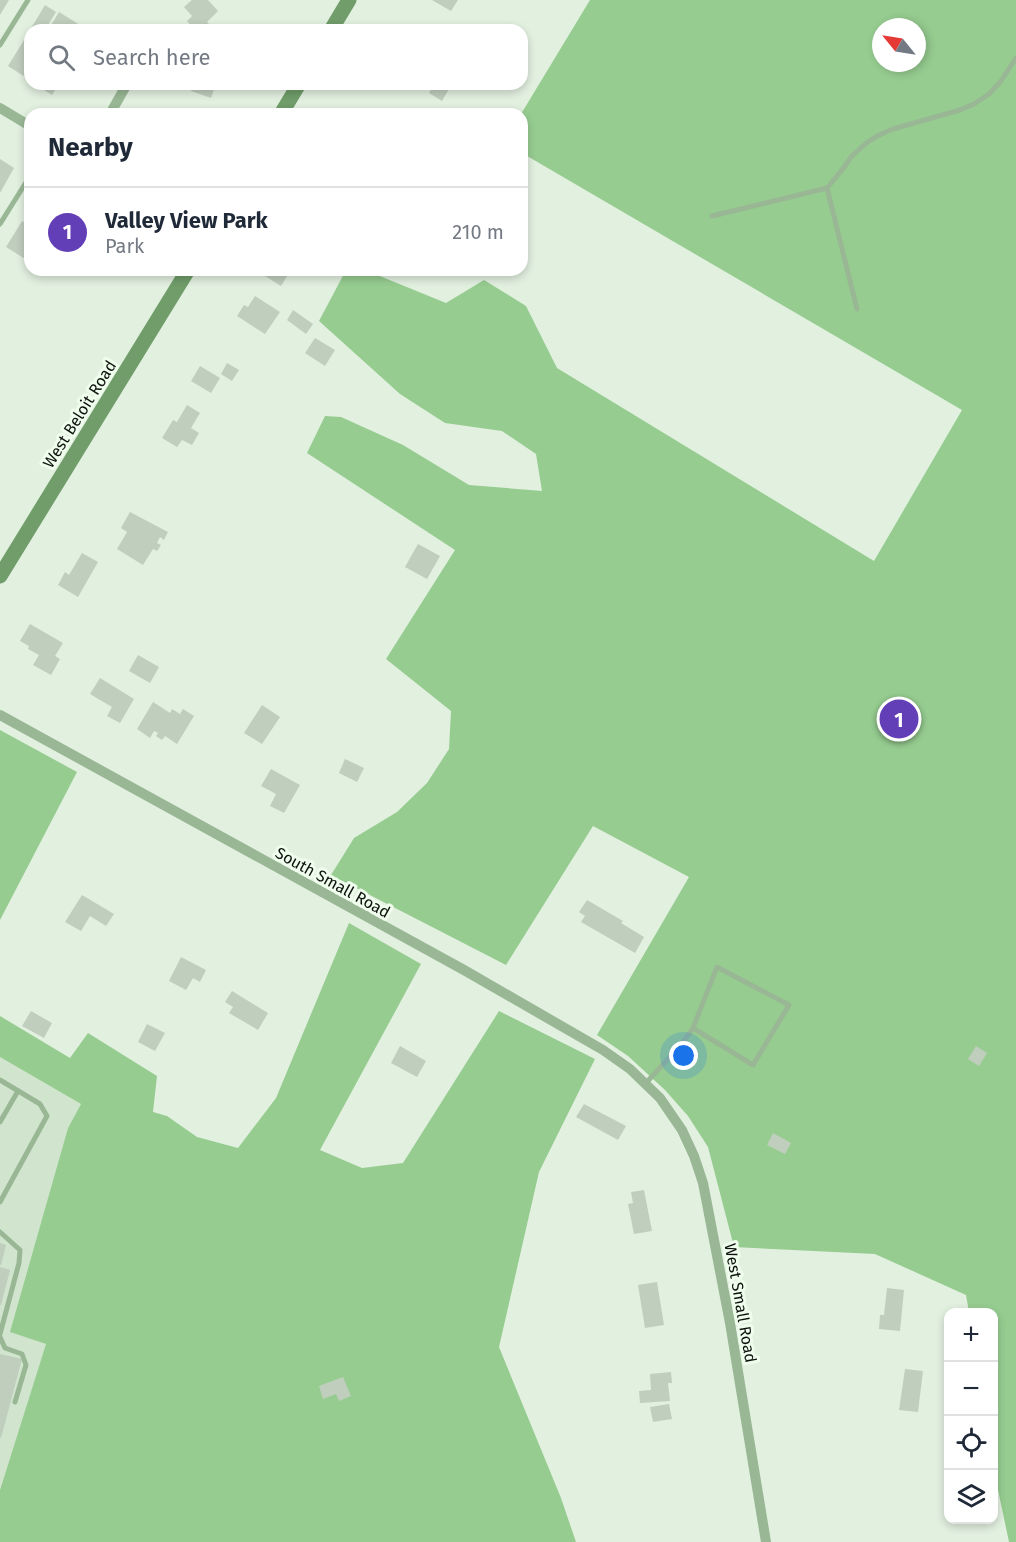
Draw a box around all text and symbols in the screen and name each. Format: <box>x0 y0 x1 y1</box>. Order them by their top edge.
north arrow <box>872 18 926 72</box>
search box <box>24 24 528 90</box>
icon: search <box>45 41 78 74</box>
text: Search here <box>93 44 211 71</box>
text: Nearby <box>48 132 133 163</box>
text: Valley View Park <box>105 207 268 234</box>
text: 1 <box>63 220 72 244</box>
text: 210 m <box>452 220 504 244</box>
text: Park <box>105 234 144 258</box>
street label: West Beloit Road <box>39 357 120 471</box>
pin: 1 <box>880 696 918 742</box>
street label: South Small Road <box>272 843 393 922</box>
your location <box>669 1041 698 1070</box>
street label: West Small Road <box>721 1242 760 1364</box>
map controls <box>944 1308 998 1524</box>
button: + <box>944 1308 998 1362</box>
button: − <box>944 1362 998 1416</box>
button: locate <box>944 1416 998 1470</box>
button: layers <box>944 1470 998 1524</box>

